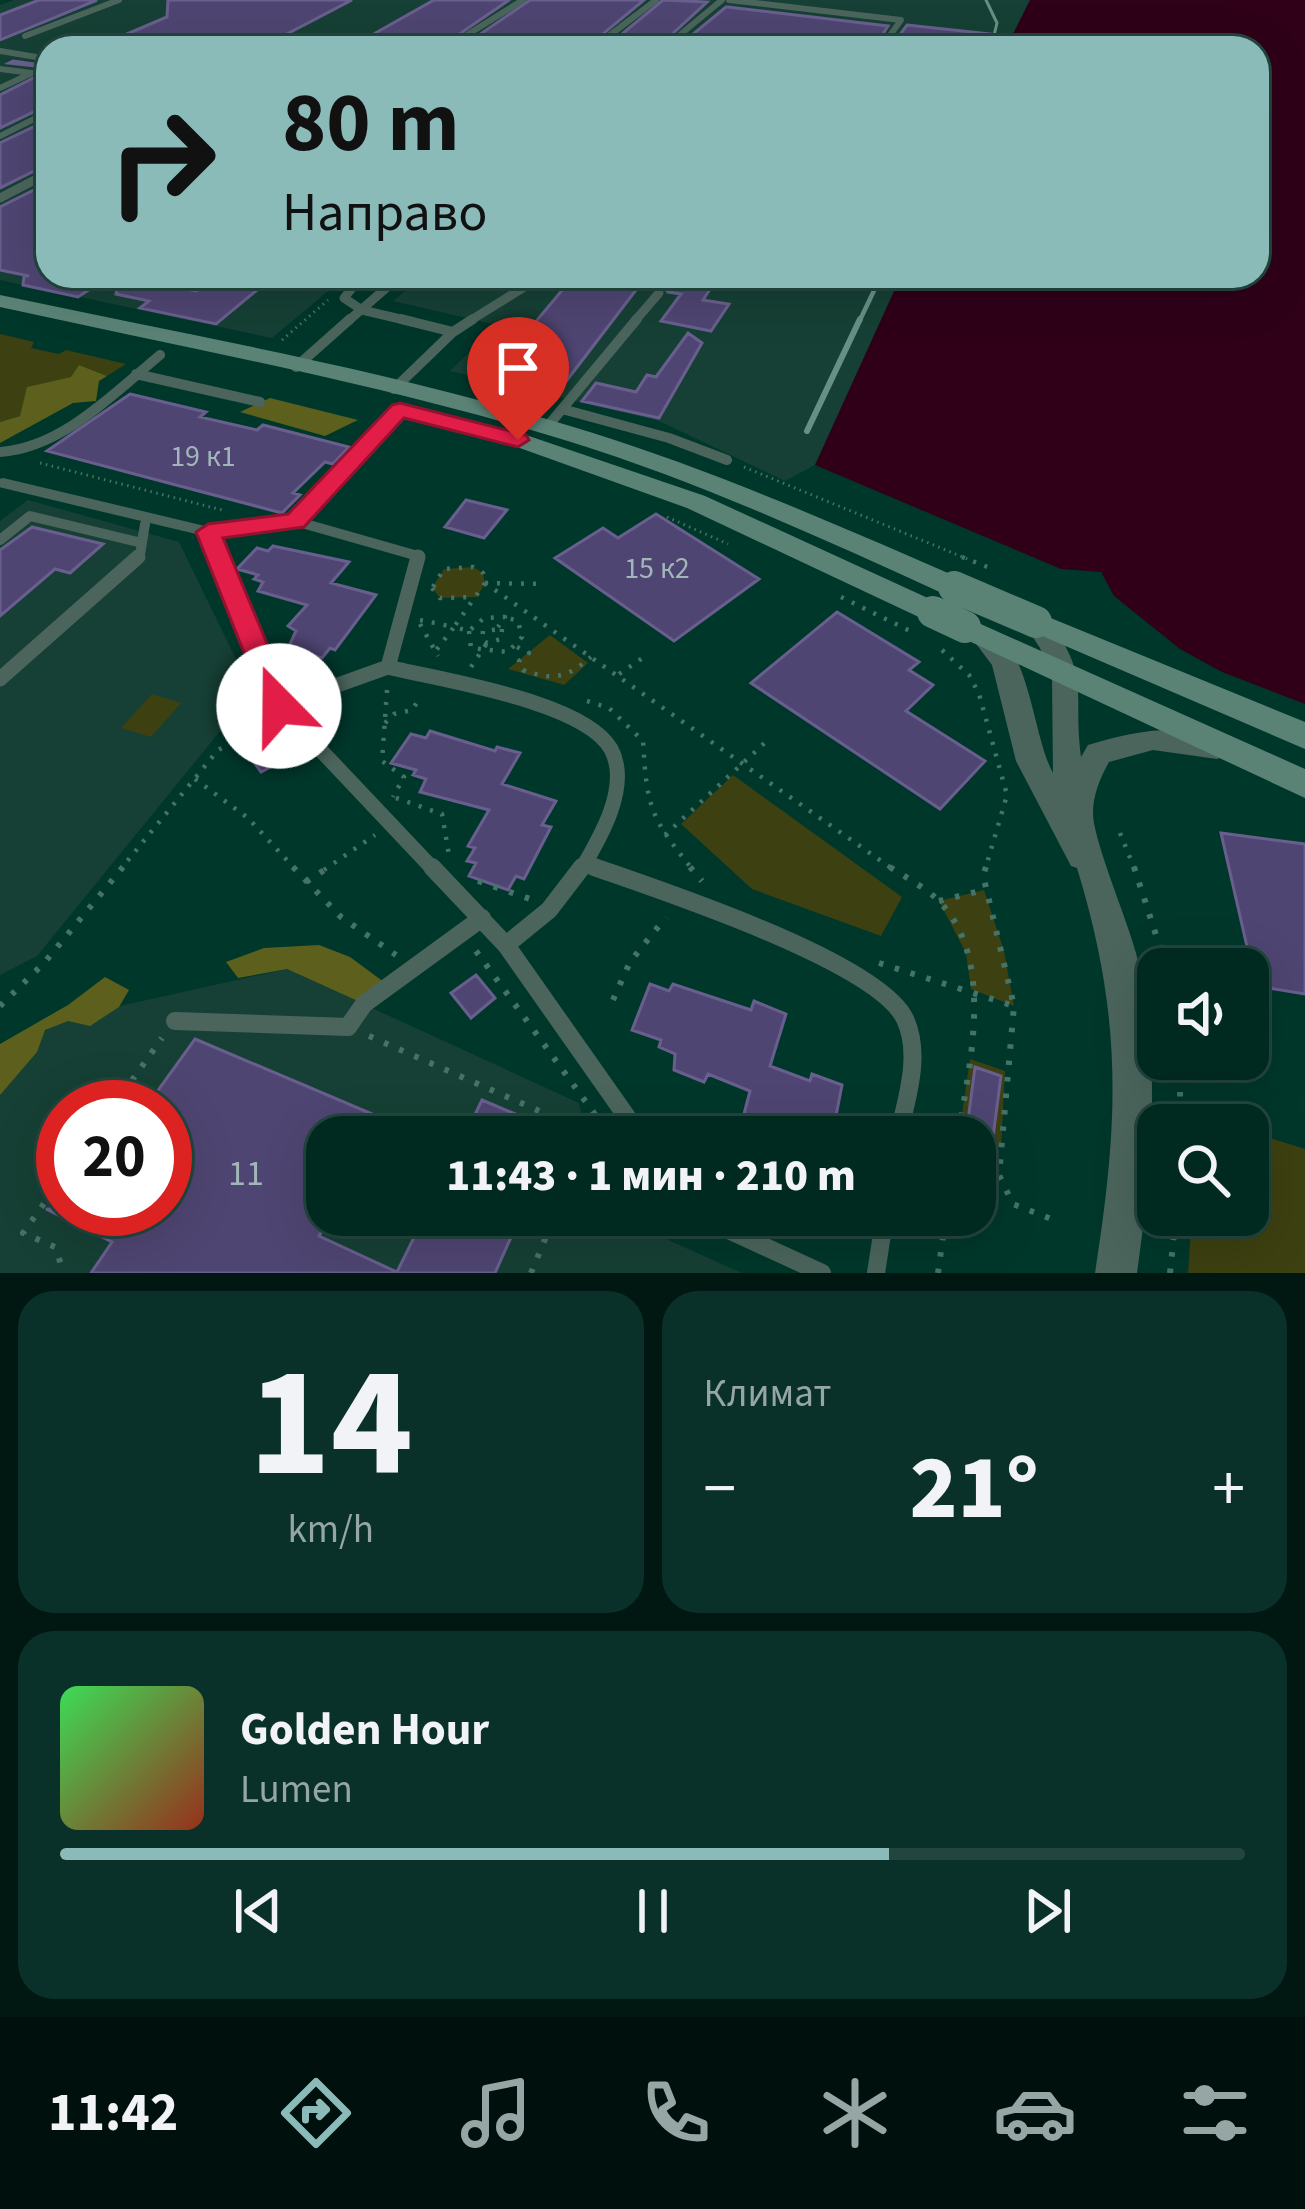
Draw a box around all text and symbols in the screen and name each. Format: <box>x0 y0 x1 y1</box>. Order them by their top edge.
text: 80 m <box>282 64 460 184</box>
icon: right <box>84 84 240 240</box>
text: Направо <box>282 175 487 252</box>
pin <box>467 317 569 440</box>
icon: arrive <box>485 335 551 401</box>
house number: 19 к1 <box>170 435 236 478</box>
house number: 15 к2 <box>624 547 690 590</box>
position arrow <box>216 643 342 769</box>
map controls <box>1137 948 1269 1236</box>
button: sound <box>1137 948 1269 1080</box>
speed limit sign: 20 <box>36 1080 192 1236</box>
button: search <box>1137 1104 1269 1236</box>
text: 11:43 · 1 мин · 210 m <box>446 1144 856 1208</box>
house number: 11 <box>228 1148 264 1199</box>
text: 14 <box>248 1313 413 1535</box>
text: Климат <box>704 1366 831 1422</box>
text: 21° <box>909 1425 1039 1553</box>
text: − <box>704 1442 736 1536</box>
text: + <box>1212 1442 1245 1536</box>
text: km/h <box>287 1502 374 1558</box>
text: Golden Hour <box>240 1698 489 1762</box>
text: Lumen <box>240 1762 353 1818</box>
icon: previous <box>225 1878 291 1944</box>
icon: pause <box>620 1878 686 1944</box>
icon: next <box>1015 1878 1081 1944</box>
icon: directions <box>274 2071 358 2155</box>
icon: music <box>454 2071 538 2155</box>
icon: phone <box>634 2071 718 2155</box>
icon: climate <box>813 2071 897 2155</box>
icon: car <box>993 2071 1077 2155</box>
icon: filters <box>1173 2071 1257 2155</box>
text: 11:42 <box>48 2075 178 2152</box>

